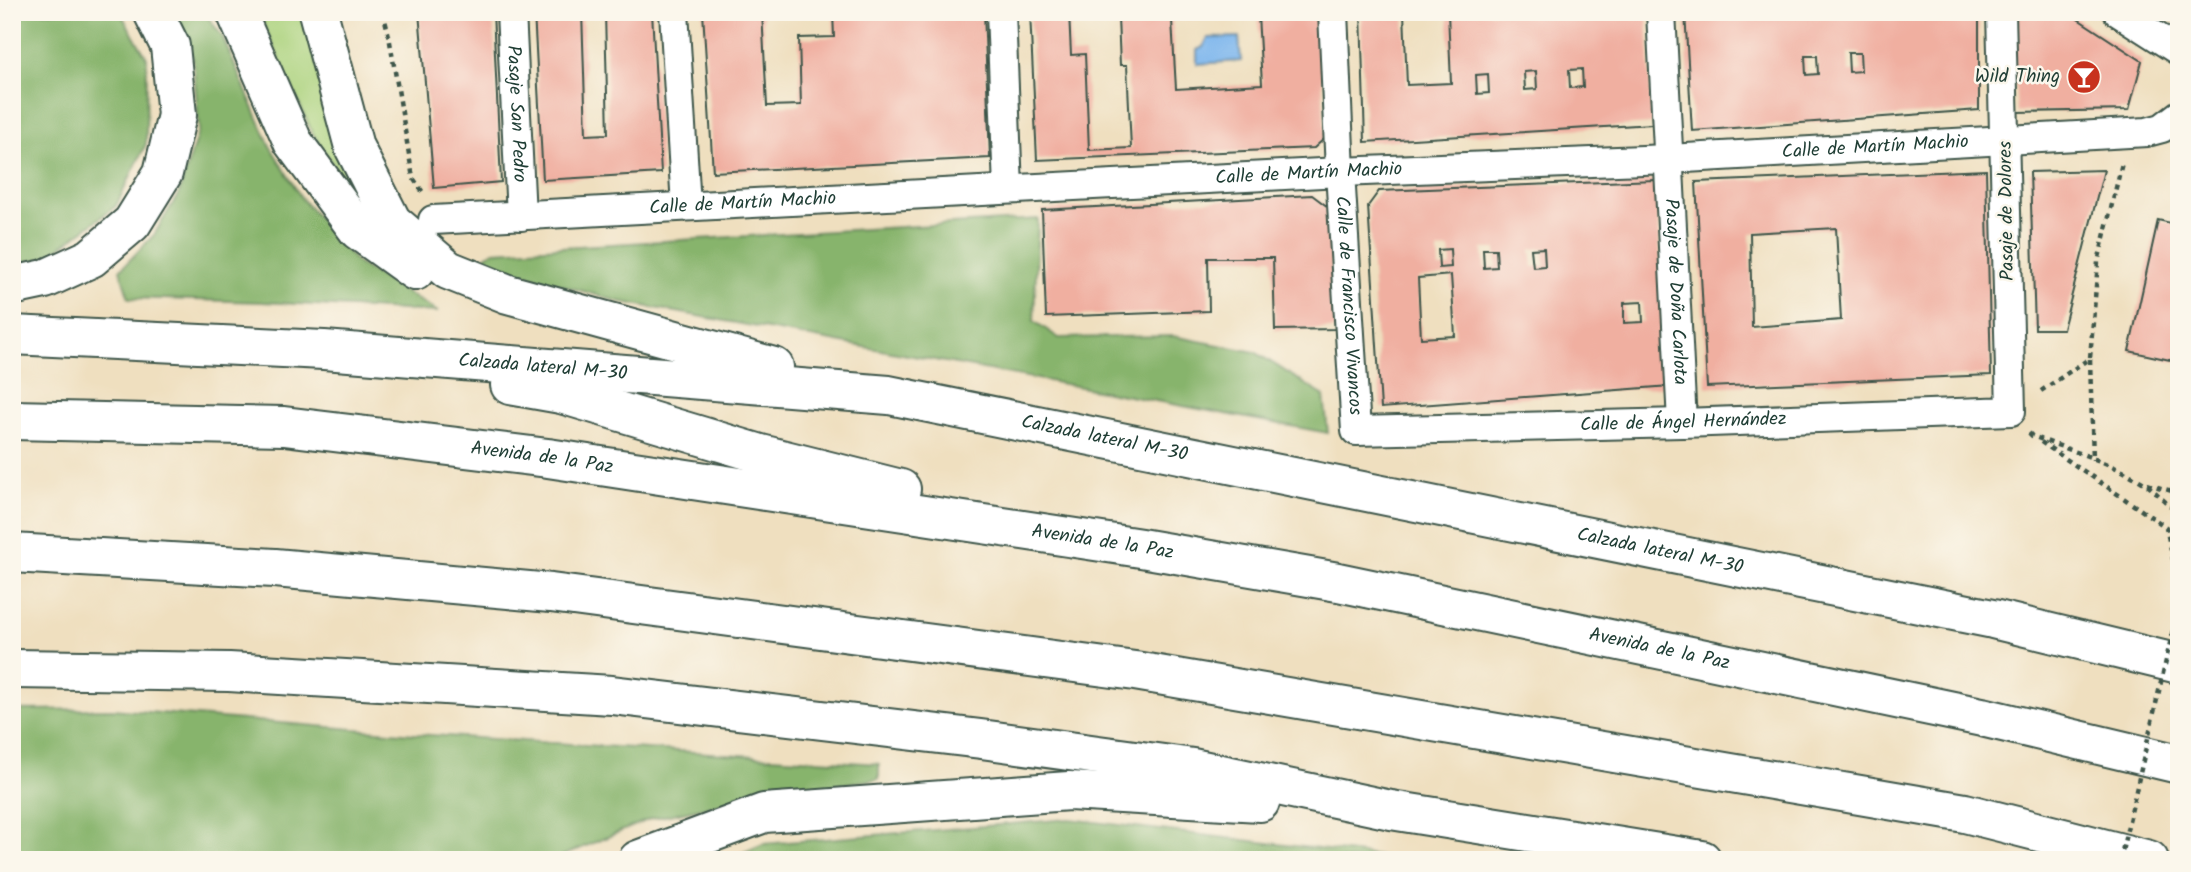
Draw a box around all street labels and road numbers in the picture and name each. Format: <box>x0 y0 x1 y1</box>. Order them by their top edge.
street label: Pasaje San Pedro <box>498 45 534 183</box>
street label: Calle de Martín Machio <box>1781 127 1969 168</box>
street label: Pasaje de Dolores <box>1991 141 2023 281</box>
street label: Calle de Martín Machio <box>1215 155 1403 194</box>
street label: Calle de Martín Machio <box>648 184 837 224</box>
street label: Calle de Francisco Vivancos <box>1327 195 1370 416</box>
street label: Pasaje de Doña Carlota <box>1656 198 1695 386</box>
street label: Calzada lateral M-30 <box>457 346 629 389</box>
street label: Calle de Ángel Hernández <box>1580 404 1787 440</box>
street label: Calzada lateral M-30 <box>1018 407 1190 470</box>
street label: Avenida de la Paz <box>469 434 615 483</box>
street label: Avenida de la Paz <box>1030 517 1176 568</box>
street label: Calzada lateral M-30 <box>1574 520 1746 583</box>
street label: Avenida de la Paz <box>1586 620 1733 679</box>

